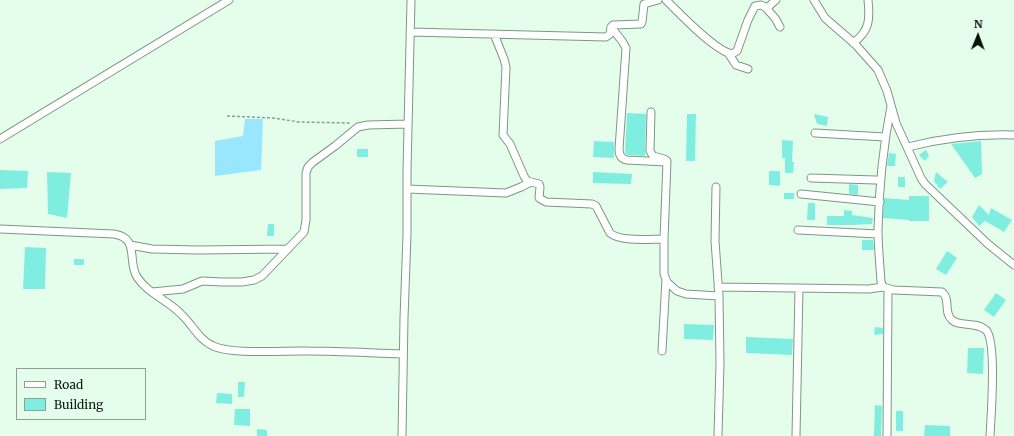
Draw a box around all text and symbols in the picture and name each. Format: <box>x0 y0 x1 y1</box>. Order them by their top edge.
north arrow <box>958 16 998 56</box>
text: N <box>974 17 983 31</box>
legend <box>16 368 146 420</box>
text: Road <box>54 377 83 392</box>
text: Building <box>54 397 103 412</box>

